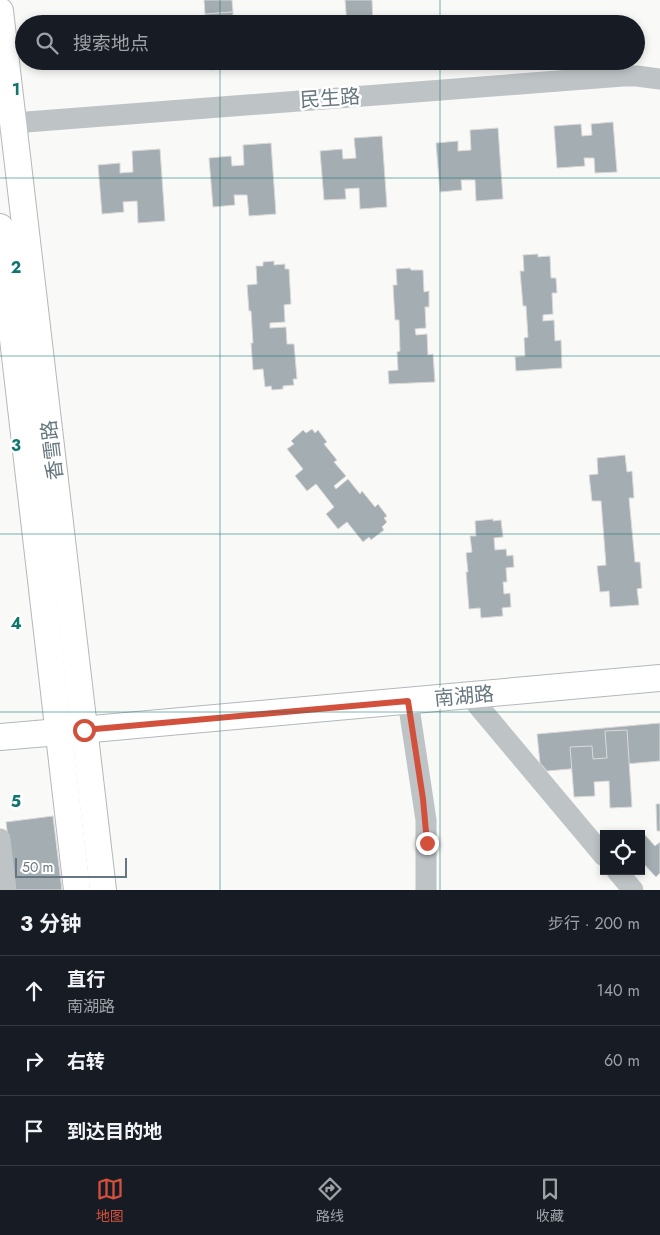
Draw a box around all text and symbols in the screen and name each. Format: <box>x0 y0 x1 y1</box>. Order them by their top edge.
search box <box>15 15 645 70</box>
icon: search <box>33 29 61 57</box>
text: 搜索地点 <box>73 30 149 57</box>
text: 1 <box>12 78 20 101</box>
street label: 民生路 <box>299 82 361 115</box>
text: 2 <box>11 256 21 279</box>
street label: 香雪路 <box>34 418 71 481</box>
text: 3 <box>11 434 21 457</box>
text: 4 <box>10 612 22 635</box>
street label: 南湖路 <box>433 679 495 714</box>
route start <box>73 719 96 742</box>
text: 5 <box>11 790 21 813</box>
map controls <box>600 830 645 875</box>
button: locate <box>600 830 645 875</box>
route end <box>416 832 439 855</box>
scale bar <box>15 855 128 878</box>
text: 50 m <box>22 857 53 877</box>
text: 3 分钟 <box>20 909 81 939</box>
text: 步行 · 200 m <box>548 912 640 935</box>
text: 直行 <box>67 966 105 993</box>
icon: ahead <box>20 977 48 1005</box>
text: 140 m <box>597 979 640 1002</box>
text: 南湖路 <box>67 995 115 1018</box>
icon: right <box>20 1047 48 1075</box>
text: 右转 <box>67 1048 105 1075</box>
text: 60 m <box>604 1049 640 1072</box>
icon: arrive <box>20 1117 48 1145</box>
text: 到达目的地 <box>67 1118 162 1145</box>
tab: 地图 <box>96 1175 124 1226</box>
tab: 路线 <box>316 1175 344 1226</box>
tab: 收藏 <box>536 1175 564 1226</box>

